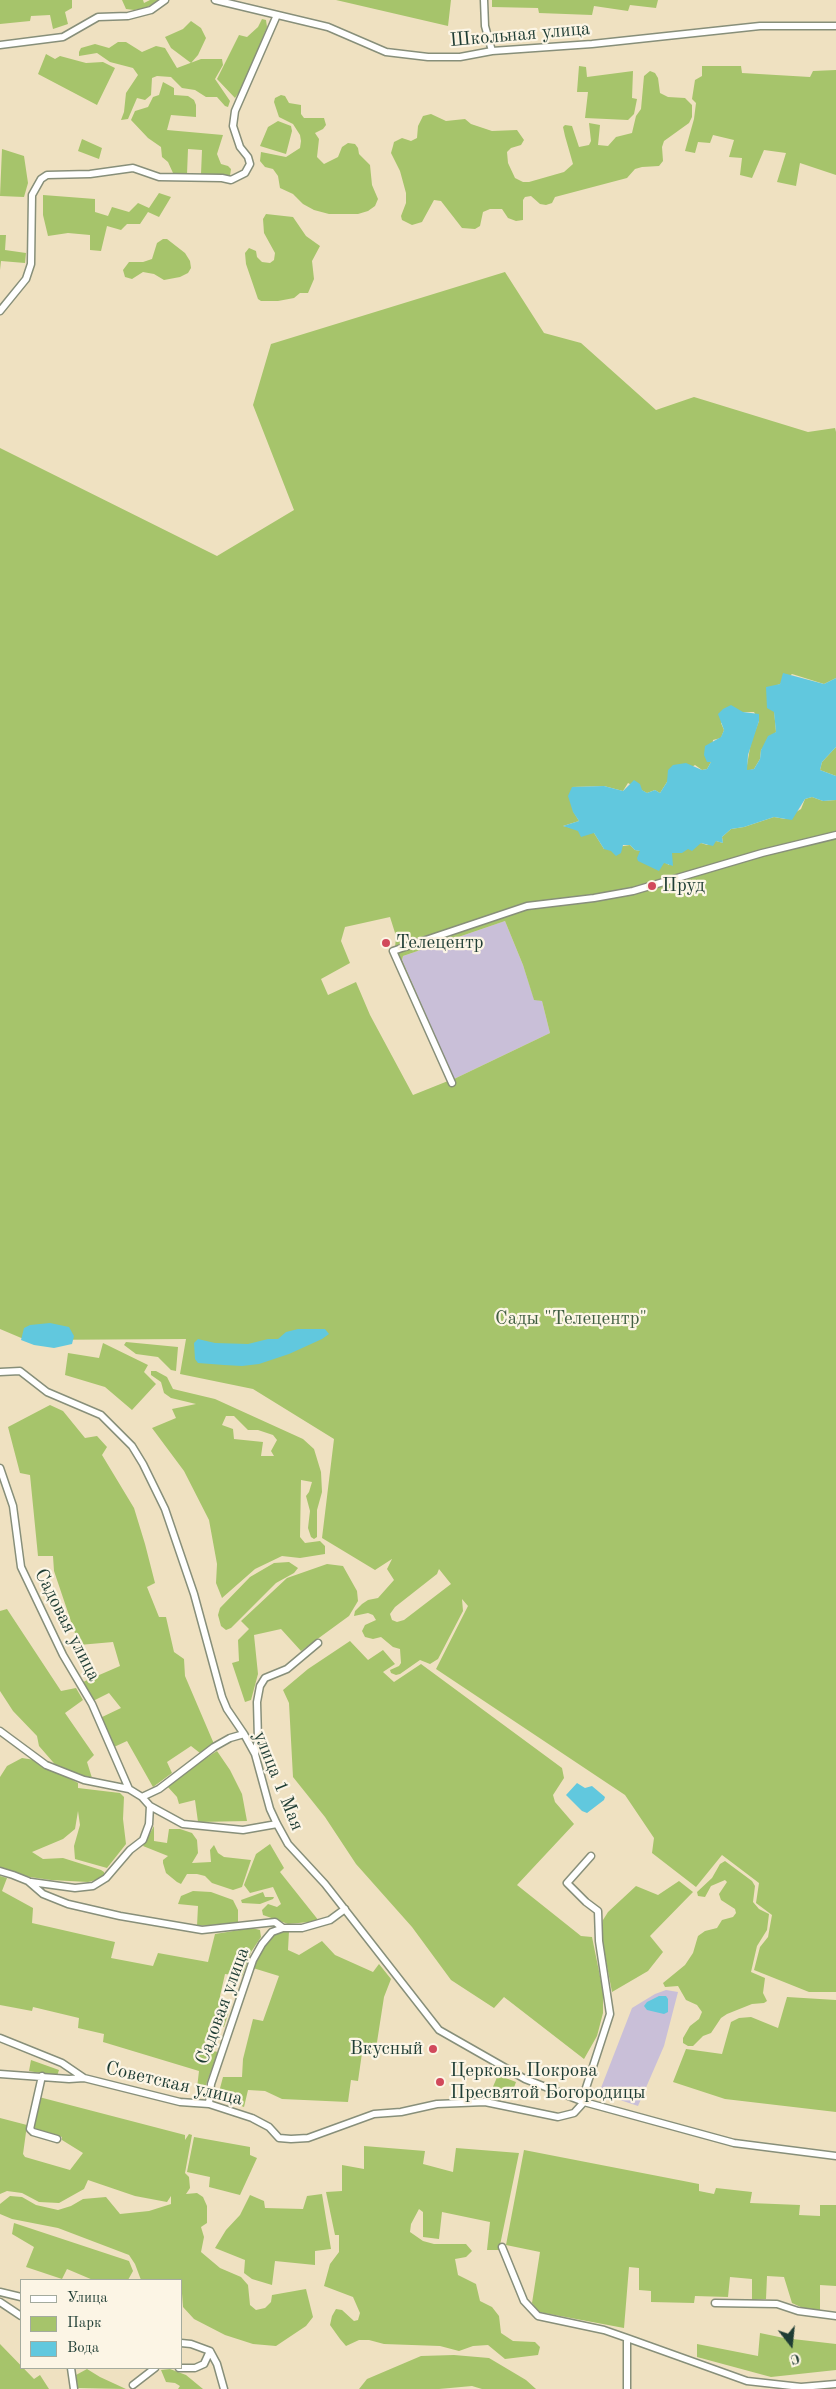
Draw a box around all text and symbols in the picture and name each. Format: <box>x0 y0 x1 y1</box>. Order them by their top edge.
street label: Школьная улица <box>449 18 591 52</box>
place label: Пруд <box>662 875 705 897</box>
marker: Пруд <box>646 880 658 892</box>
place label: Телецентр <box>396 932 484 954</box>
marker: Телецентр <box>380 937 392 949</box>
park label: Сады "Телецентр" <box>495 1308 647 1330</box>
street label: Садовая улица <box>29 1565 105 1685</box>
street label: улица 1 Мая <box>248 1728 308 1834</box>
street label: Садовая улица <box>191 1944 255 2068</box>
place label: Вкусный <box>350 2038 423 2060</box>
marker: Вкусный <box>427 2043 439 2055</box>
street label: Советская улица <box>103 2057 245 2111</box>
place label: Церковь Покрова Пресвятой Богородицы <box>450 2060 646 2104</box>
marker: Церковь Покрова Пресвятой Богородицы <box>434 2076 446 2088</box>
legend <box>20 2279 182 2369</box>
text: Улица <box>67 2291 108 2306</box>
text: Парк <box>67 2316 102 2331</box>
north arrow <box>766 2319 816 2369</box>
text: Вода <box>67 2341 99 2356</box>
text: С <box>789 2350 802 2366</box>

